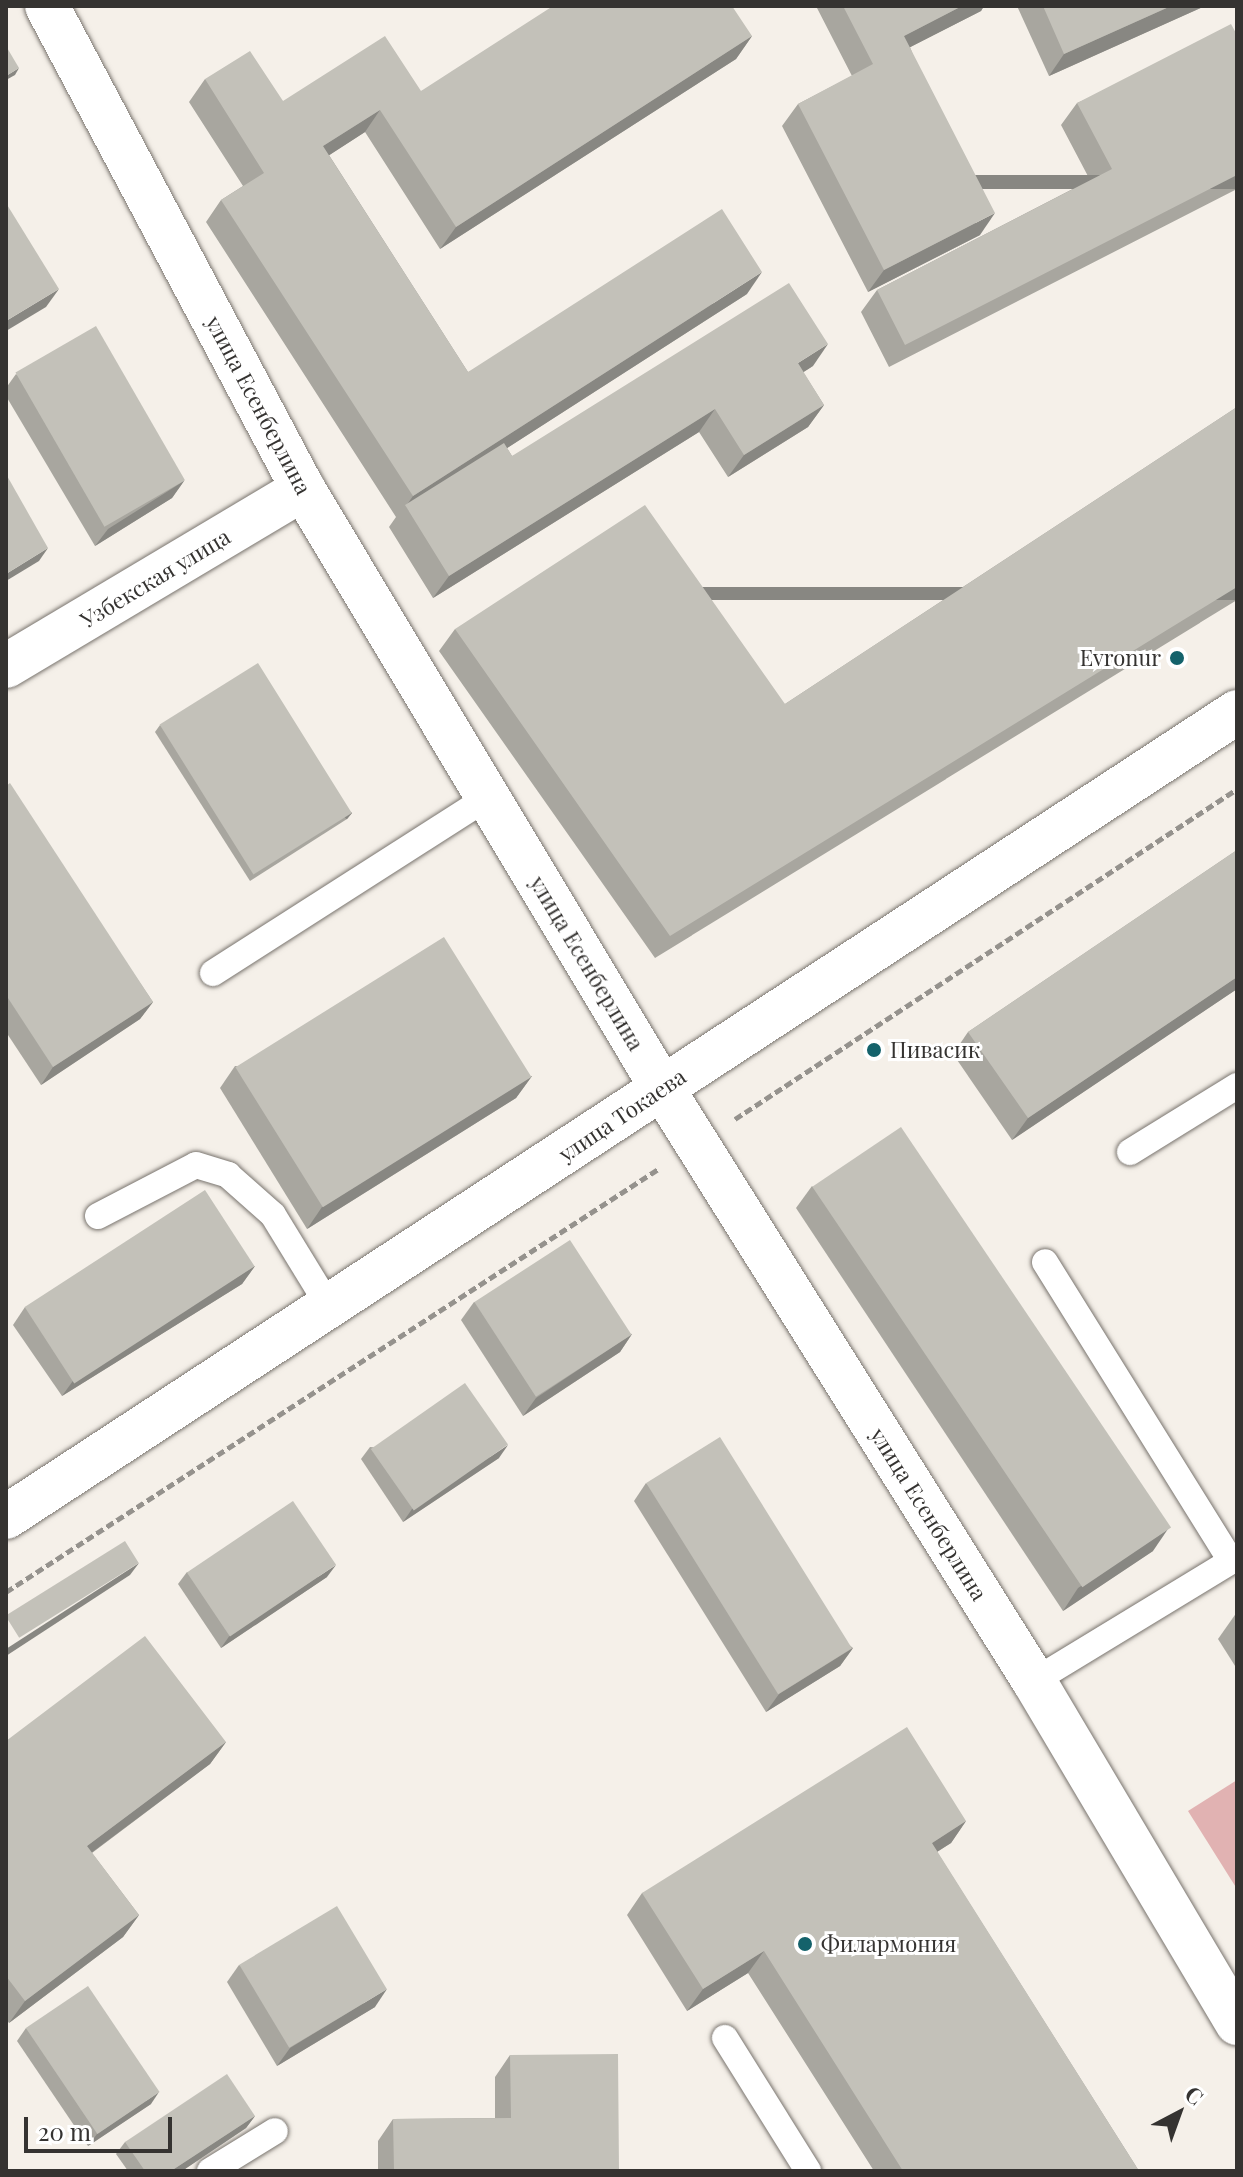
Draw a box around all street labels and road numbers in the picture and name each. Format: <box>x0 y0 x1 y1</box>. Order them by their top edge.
street label: улица Есенберлина <box>201 311 317 499</box>
street label: Узбекская улица <box>75 523 235 633</box>
street label: улица Есенберлина <box>525 871 649 1055</box>
street label: улица Токаева <box>554 1063 690 1167</box>
street label: улица Есенберлина <box>865 1423 993 1605</box>

